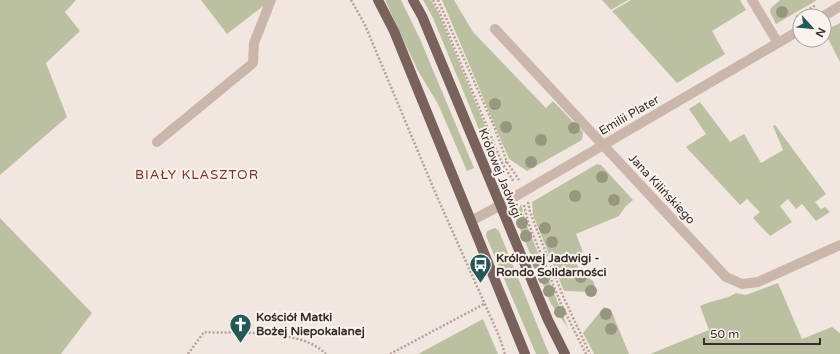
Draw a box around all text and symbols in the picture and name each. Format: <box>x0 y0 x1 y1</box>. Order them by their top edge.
north arrow <box>792 8 832 48</box>
text: N <box>813 25 828 39</box>
street label: Emilii Plater <box>596 92 662 138</box>
street label: Królowej Jadwigi <box>476 126 524 220</box>
street label: Jana Kilińskiego <box>626 151 698 227</box>
district label: BIAŁY KLASZTOR <box>135 167 259 183</box>
place label: Królowej Jadwigi - Rondo Solidarności <box>496 251 606 279</box>
bus stop icon: Królowej Jadwigi - Rondo Solidarności <box>467 252 493 285</box>
place label: Kościół Matki Bożej Niepokalanej <box>256 310 365 339</box>
church icon: Kościół Matki Bożej Niepokalanej <box>228 311 254 344</box>
scale bar <box>704 320 820 346</box>
text: 50 m <box>710 327 739 341</box>

